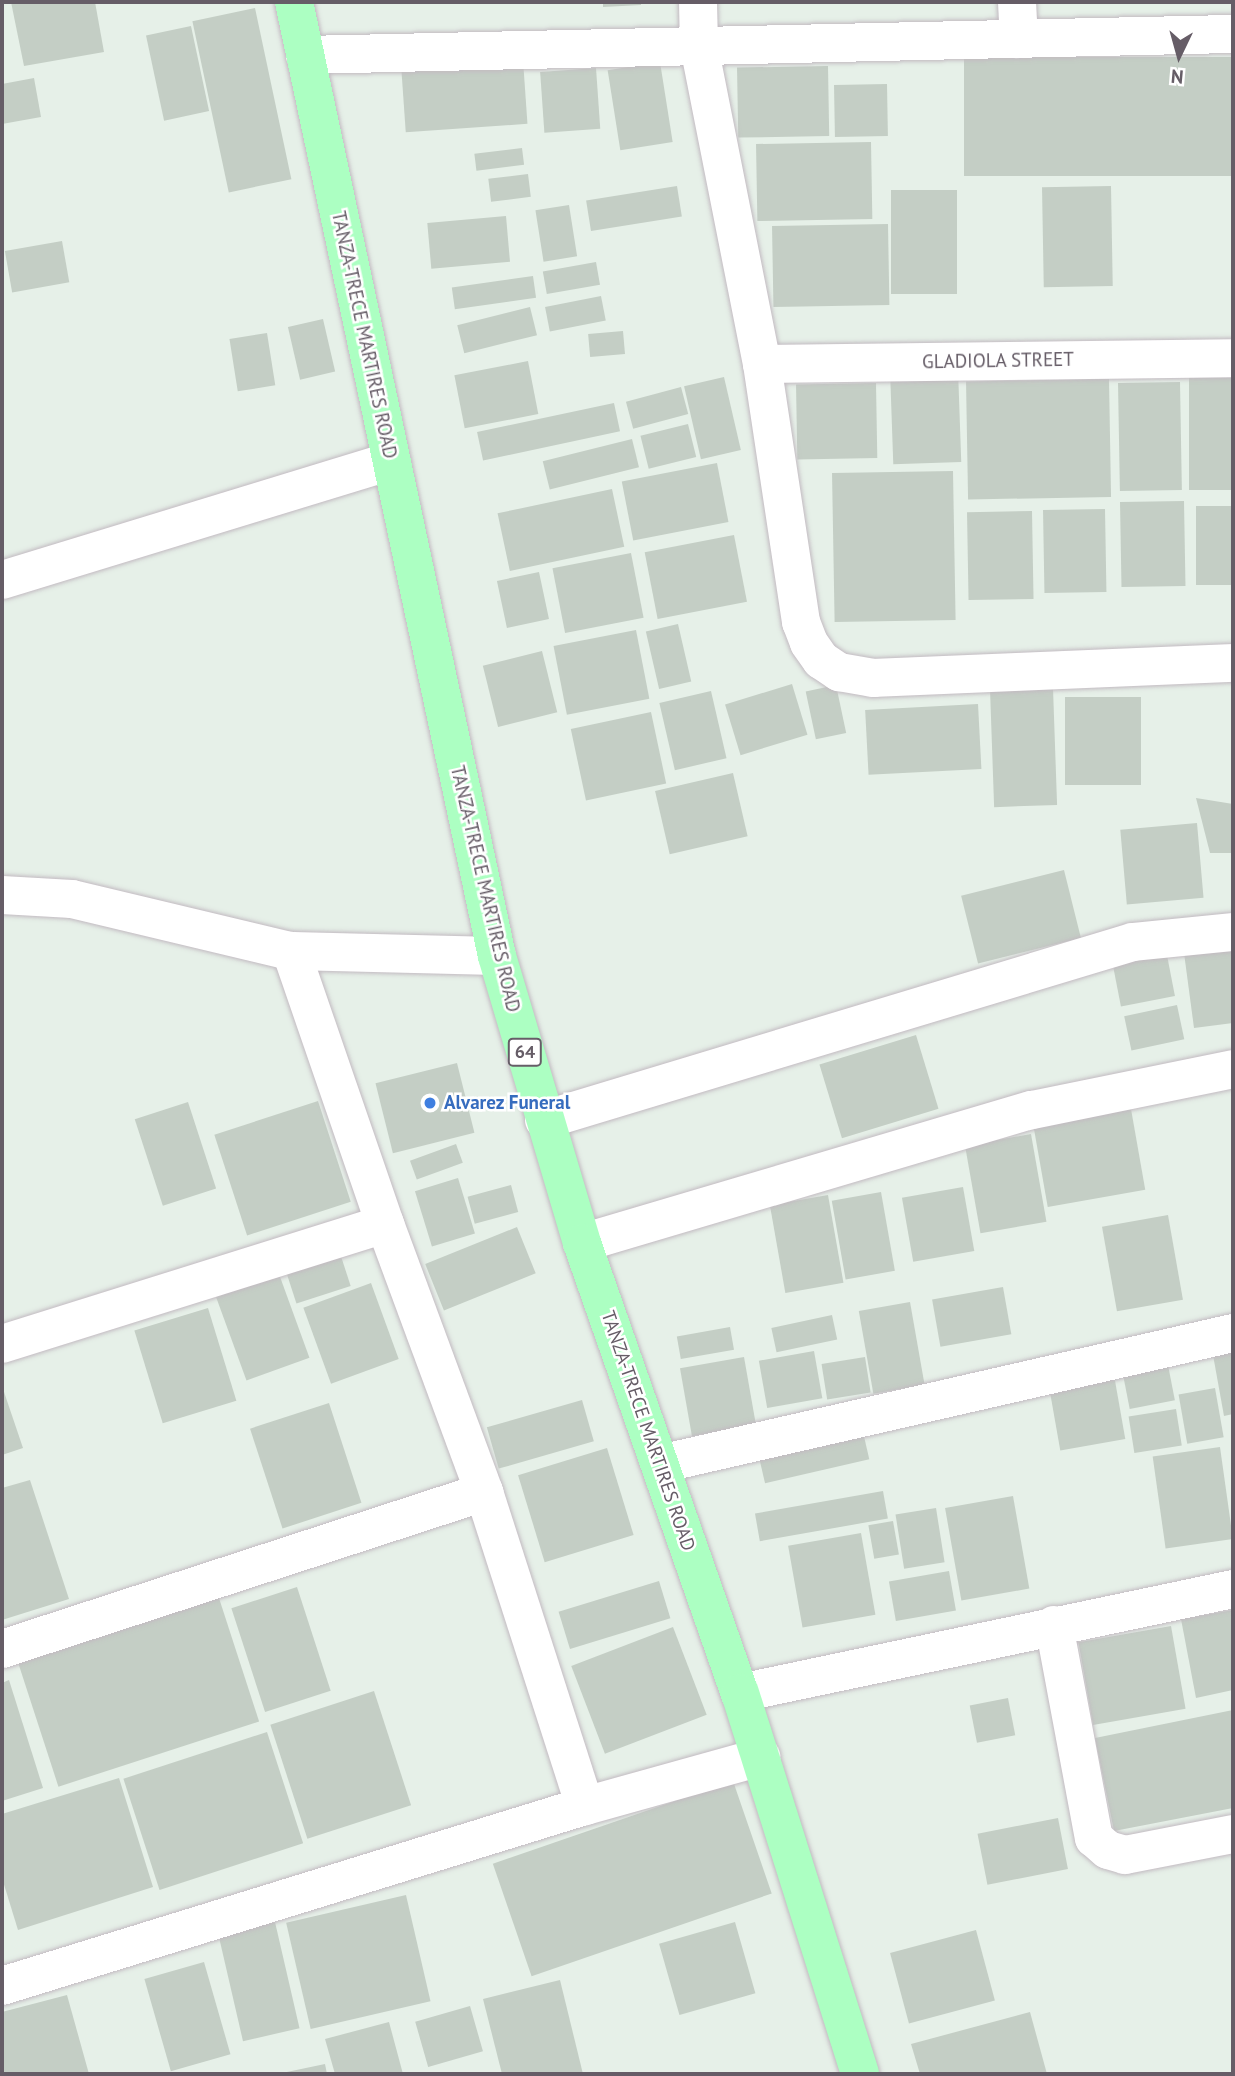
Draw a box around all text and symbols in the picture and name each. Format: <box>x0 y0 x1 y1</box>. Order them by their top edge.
north arrow <box>1144 21 1214 91</box>
text: N <box>1170 64 1184 89</box>
street label: TANZA-TRECE MARTIRES ROAD <box>327 209 401 461</box>
street label: GLADIOLA STREET <box>922 348 1074 374</box>
street label: TANZA-TRECE MARTIRES ROAD <box>445 763 525 1015</box>
road number: 64 <box>508 1037 542 1066</box>
place label: Alvarez Funeral <box>444 1092 571 1114</box>
marker: Alvarez Funeral <box>422 1095 438 1111</box>
street label: TANZA-TRECE MARTIRES ROAD <box>596 1308 700 1554</box>

